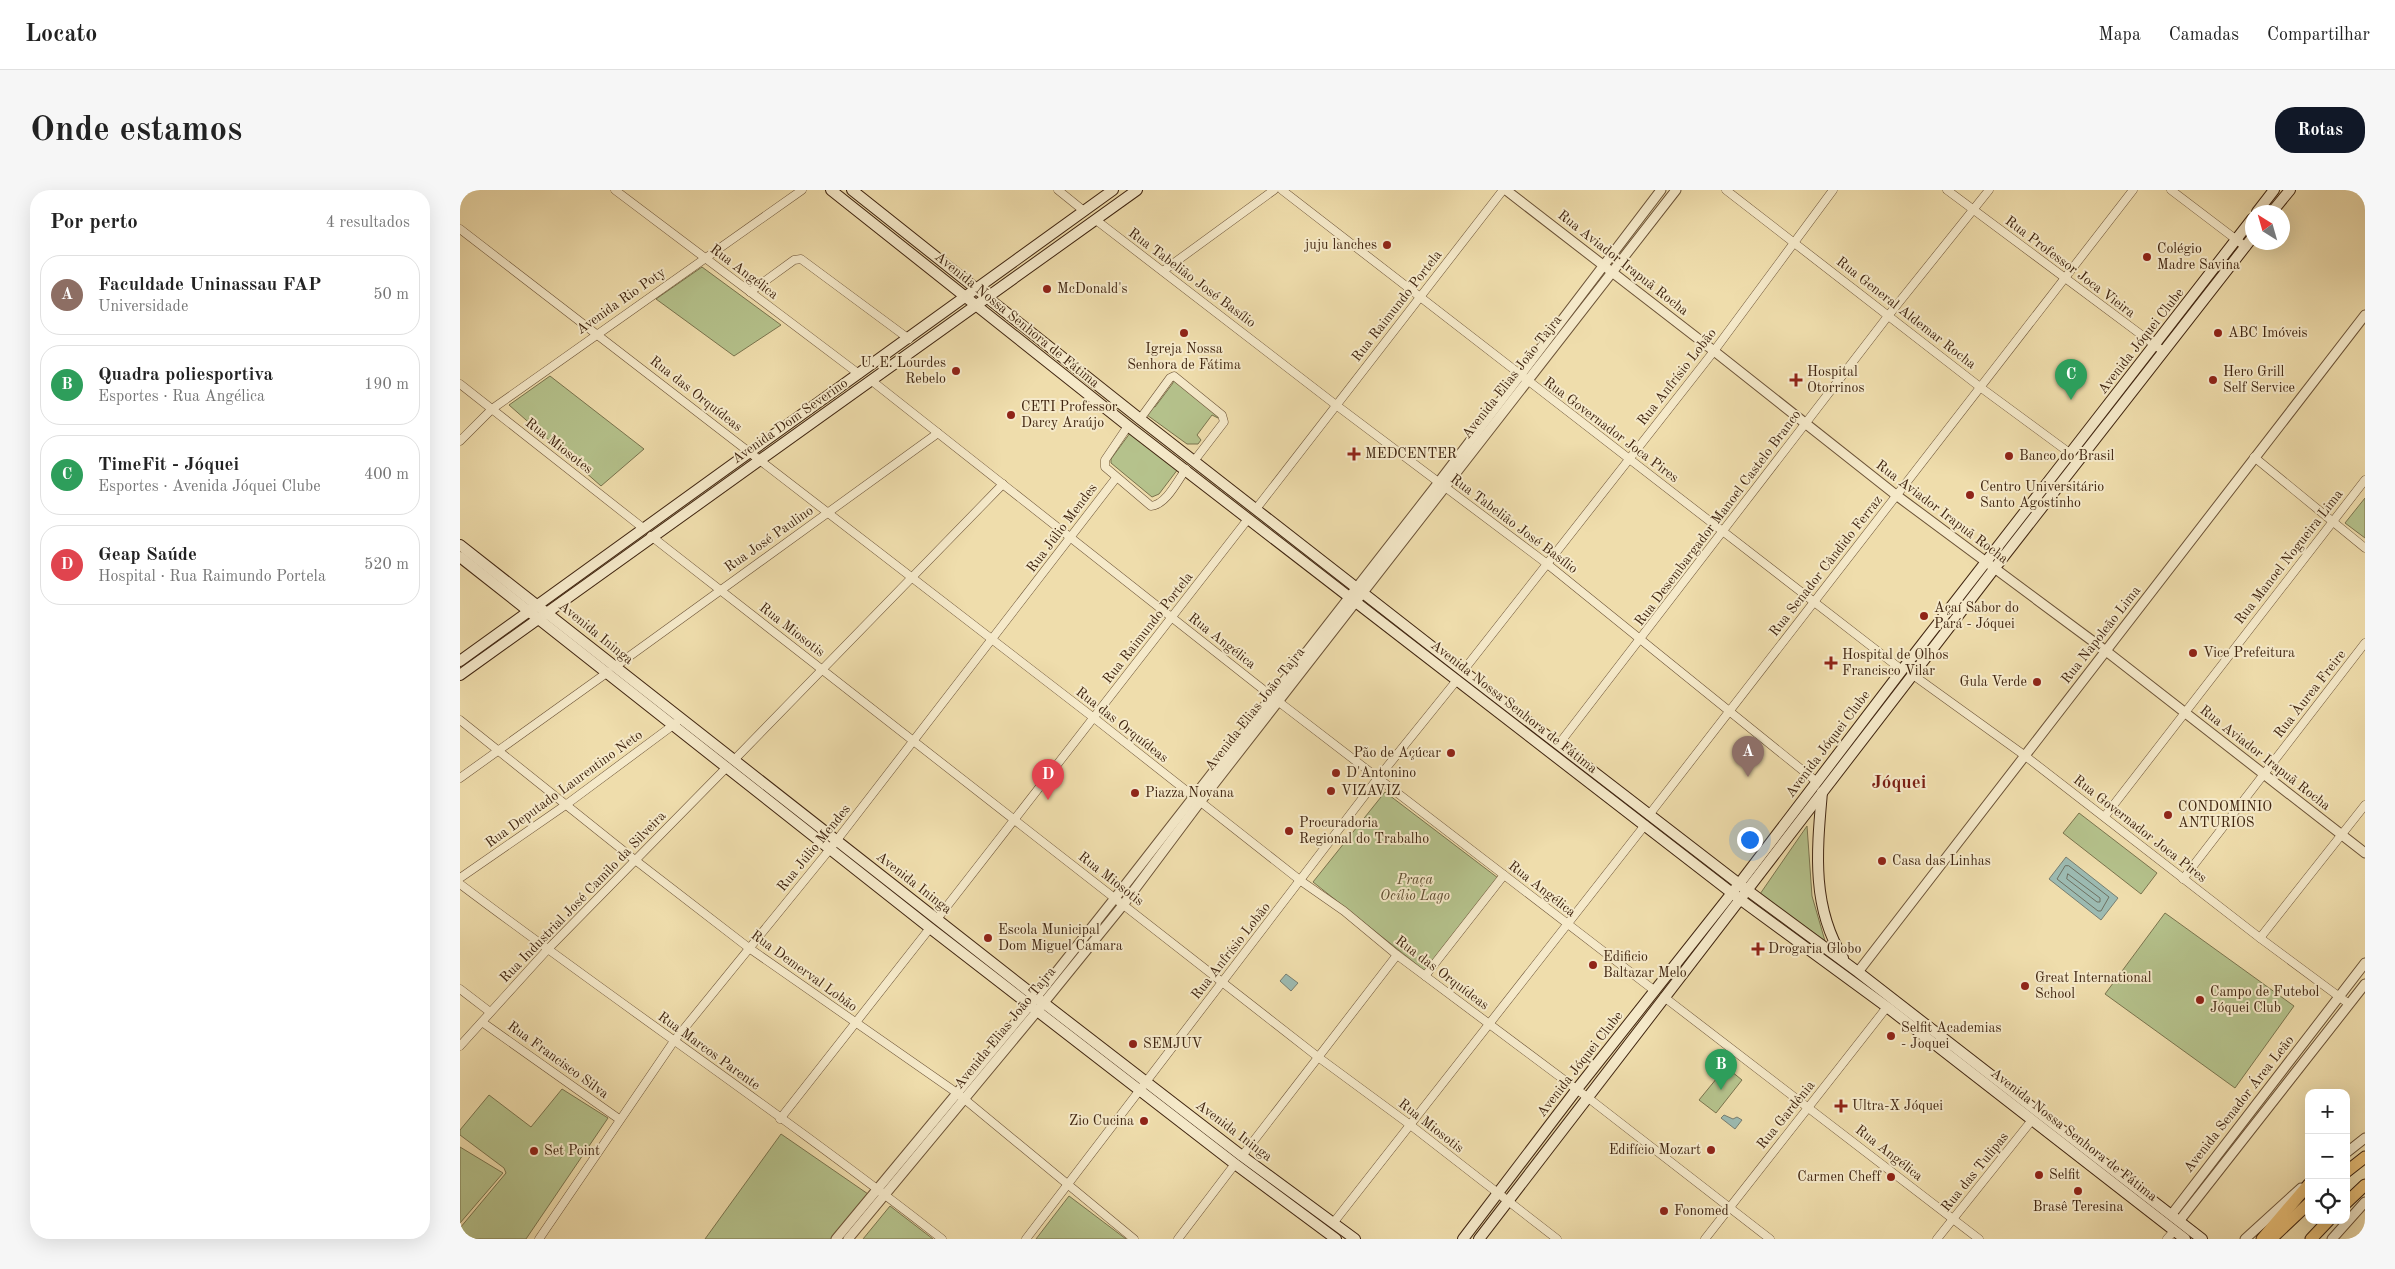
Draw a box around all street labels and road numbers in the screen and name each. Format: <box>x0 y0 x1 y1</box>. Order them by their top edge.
street label: Rua Aviador Irapuã Rocha <box>1555 208 1691 318</box>
street label: Rua Professor Joca Vieira <box>2002 214 2138 320</box>
street label: Rua Tabelião José Basílio <box>1126 226 1258 330</box>
street label: Rua Angélica <box>707 242 781 302</box>
street label: Rua Raimundo Portela <box>1349 248 1445 364</box>
street label: Avenida Nossa Senhora de Fátima <box>932 249 1102 391</box>
street label: Rua General Aldemar Rocha <box>1834 254 1978 372</box>
street label: Avenida Rio Poty <box>574 265 669 337</box>
street label: Avenida Jóquei Clube <box>2096 286 2186 396</box>
street label: Avenida Elias João Tajra <box>1460 313 1564 441</box>
street label: Rua Anfrísio Lobão <box>1635 326 1719 428</box>
street label: Rua das Orquídeas <box>647 354 745 434</box>
street label: Rua Governador Joca Pires <box>1541 375 1681 485</box>
street label: Avenida Dom Severino <box>730 376 850 466</box>
street label: Rua Desembargador Manoel Castelo Branco <box>1632 407 1804 628</box>
street label: Rua Miosotes <box>523 415 595 477</box>
street label: Rua Aviador Irapuã Rocha <box>1873 458 2011 566</box>
street label: Rua Tabelião José Basílio <box>1448 472 1580 576</box>
street label: Rua Júlio Mendes <box>1024 481 1100 575</box>
street label: Rua Manoel Nogueira Lima <box>2232 487 2346 627</box>
street label: Rua Senador Cândido Ferraz <box>1767 493 1885 639</box>
street label: Rua José Paulino <box>722 503 816 575</box>
street label: Rua Raimundo Portela <box>1100 570 1196 686</box>
street label: Rua Napoleão Lima <box>2059 584 2143 686</box>
street label: Avenida Ininga <box>556 599 636 667</box>
street label: Rua Miosotis <box>757 600 827 660</box>
street label: Rua Angélica <box>1186 610 1258 672</box>
street label: Avenida Nossa Senhora de Fátima <box>1428 638 1600 776</box>
street label: Avenida Elias João Tajra <box>1203 645 1307 773</box>
street label: Rua Àurea Freire <box>2269 646 2348 741</box>
street label: Rua das Orquídeas <box>1073 685 1171 765</box>
street label: Avenida Jóquei Clube <box>1783 688 1873 800</box>
street label: Rua Aviador Irapuã Rocha <box>2197 703 2333 813</box>
street label: Rua Deputado Laurentino Neto <box>483 727 645 851</box>
street label: Rua Governador Joca Pires <box>2071 773 2209 885</box>
street label: Rua Júlio Mendes <box>775 802 853 894</box>
street label: Rua Industrial José Camilo da Silveira <box>497 809 669 985</box>
street label: Avenida Ininga <box>874 849 954 917</box>
street label: Rua Miosotis <box>1076 849 1146 909</box>
street label: Rua Angélica <box>1506 858 1578 920</box>
street label: Rua Anfrísio Lobão <box>1189 900 1273 1002</box>
street label: Rua Demerval Lobão <box>748 928 860 1014</box>
street label: Rua das Orquídeas <box>1393 933 1491 1013</box>
street label: Avenida Elias João Tajra <box>952 964 1058 1092</box>
street label: Rua Marcos Parente <box>655 1009 763 1093</box>
street label: Avenida Jóquei Clube <box>1535 1009 1625 1119</box>
street label: Rua Francisco Silva <box>505 1019 611 1101</box>
street label: Avenida Senador Área Leão <box>2179 1031 2297 1175</box>
street label: Avenida Nossa Senhora de Fátima <box>1988 1066 2160 1204</box>
street label: Rua Gardênia <box>1754 1078 1818 1152</box>
street label: Rua Miosotis <box>1396 1096 1466 1156</box>
street label: Avenida Ininga <box>1193 1098 1275 1164</box>
street label: Rua Angélica <box>1853 1122 1925 1184</box>
street label: Rua das Tulipas <box>1939 1130 2011 1214</box>

